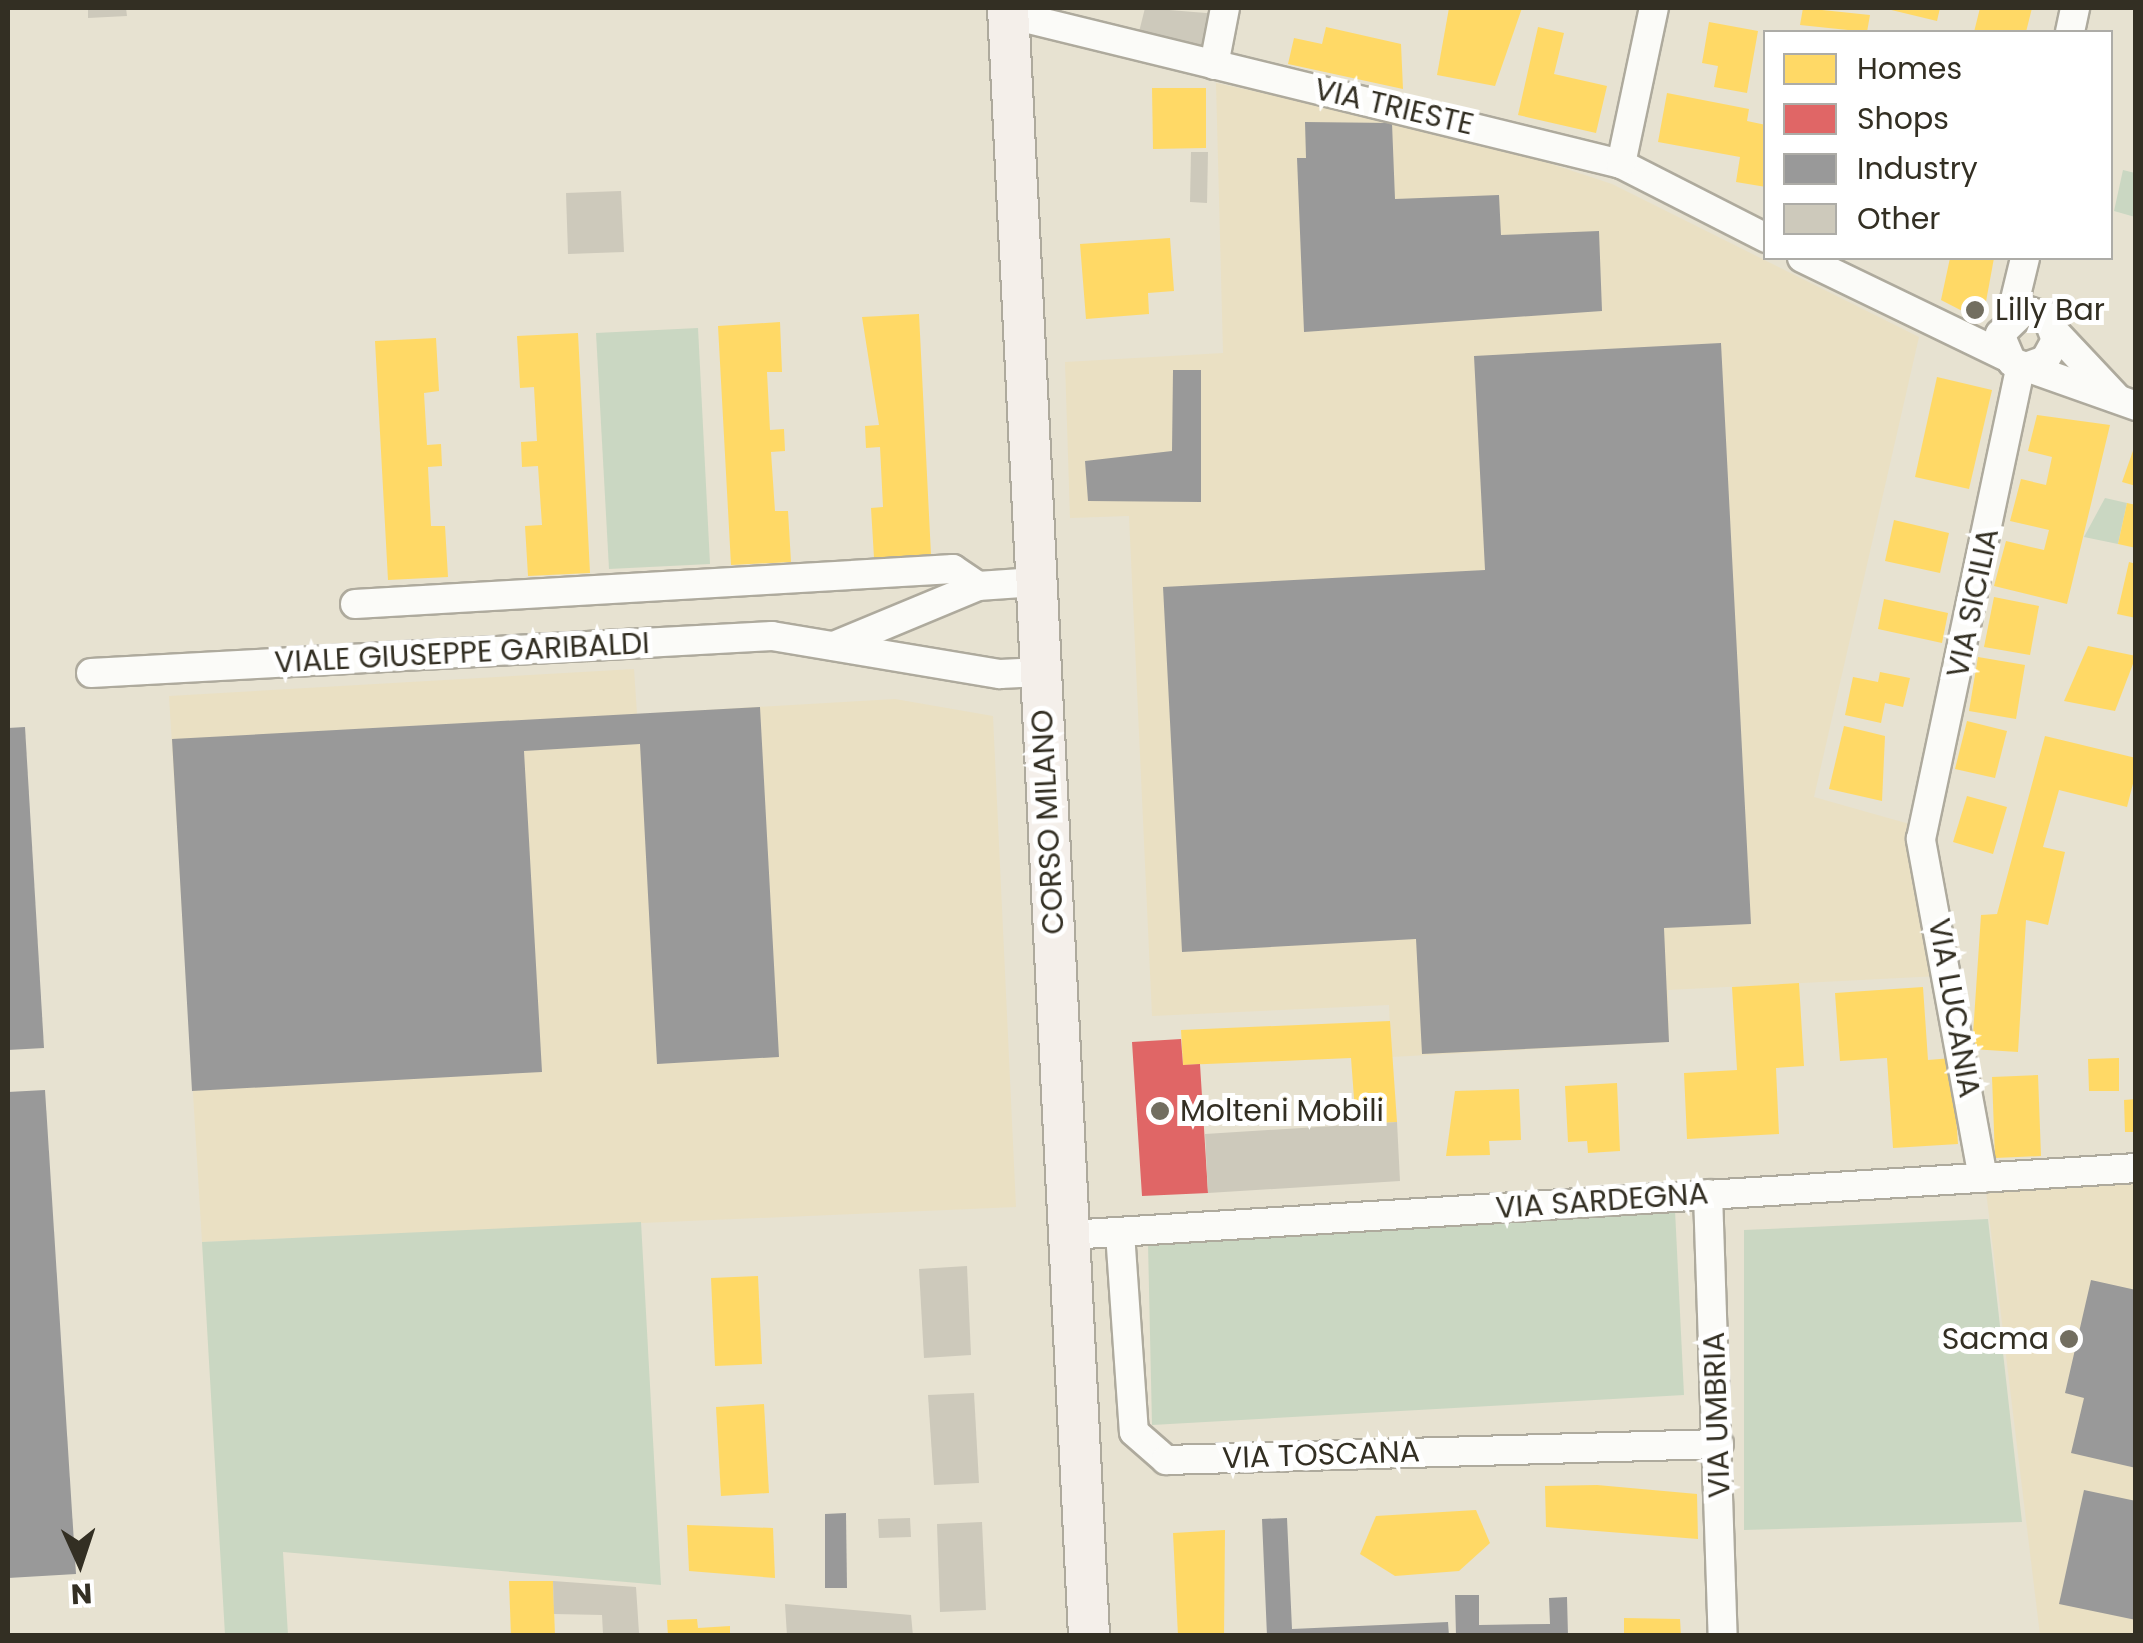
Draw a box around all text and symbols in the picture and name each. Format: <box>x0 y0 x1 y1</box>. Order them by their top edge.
legend <box>1763 30 2113 260</box>
text: Homes <box>1857 47 1962 90</box>
street label: VIA TRIESTE <box>1311 71 1477 143</box>
text: Shops <box>1857 97 1949 140</box>
text: Industry <box>1857 147 1978 190</box>
text: Other <box>1857 197 1941 240</box>
place label: Lilly Bar <box>1995 292 2105 328</box>
marker: Lilly Bar <box>1964 299 1986 321</box>
street label: VIA SICILIA <box>1940 525 2006 681</box>
street label: VIALE GIUSEPPE GARIBALDI <box>273 625 651 681</box>
street label: CORSO MILANO <box>1024 709 1072 935</box>
street label: VIA LUCANIA <box>1921 916 1987 1100</box>
place label: Molteni Mobili <box>1180 1093 1384 1129</box>
marker: Molteni Mobili <box>1149 1100 1171 1122</box>
street label: VIA SARDEGNA <box>1494 1176 1710 1226</box>
place label: Sacma <box>1942 1321 2049 1357</box>
marker: Sacma <box>2058 1328 2080 1350</box>
street label: VIA UMBRIA <box>1696 1331 1738 1499</box>
street label: VIA TOSCANA <box>1221 1434 1421 1476</box>
north arrow <box>30 1513 130 1613</box>
text: N <box>70 1573 93 1613</box>

